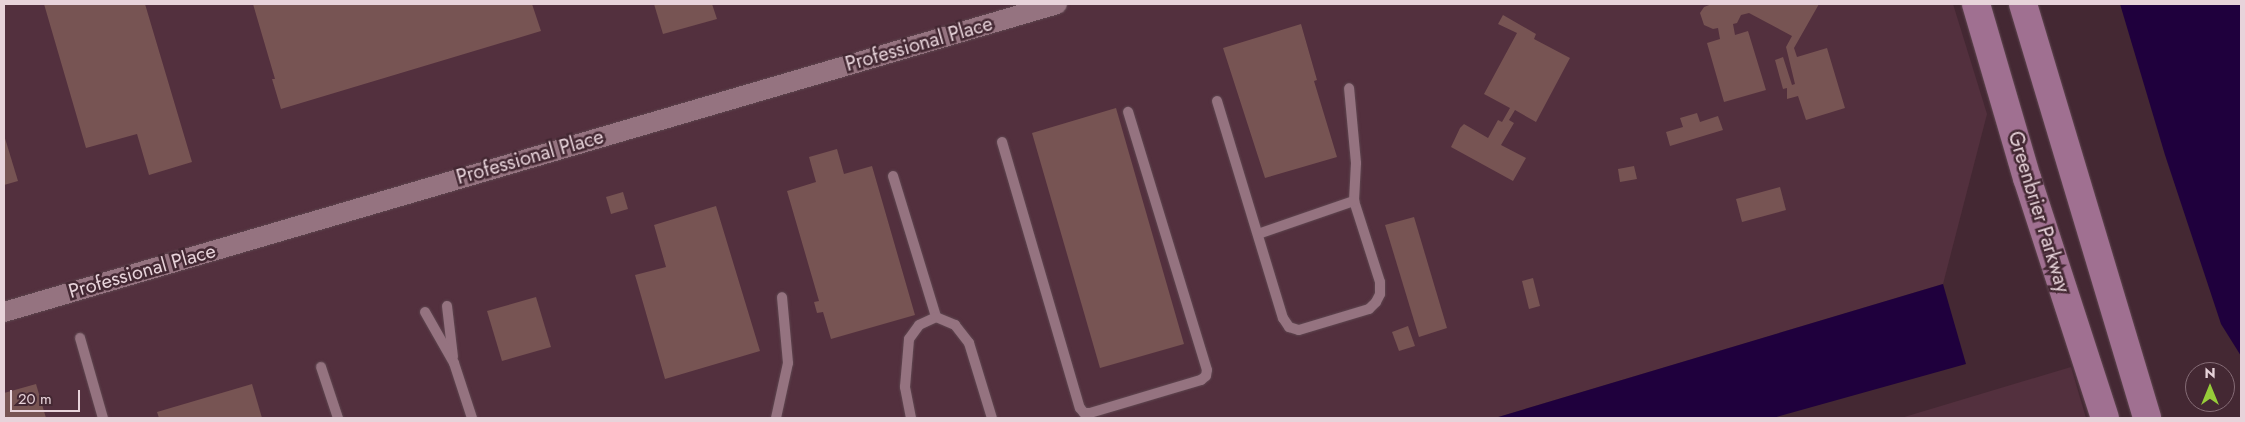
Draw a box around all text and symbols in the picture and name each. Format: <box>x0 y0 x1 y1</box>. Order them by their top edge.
street label: Professional Place <box>843 12 995 76</box>
street label: Professional Place <box>454 125 606 189</box>
street label: Greenbrier Parkway <box>2003 128 2075 296</box>
street label: Professional Place <box>66 239 218 303</box>
north arrow <box>2185 362 2235 412</box>
text: N <box>2204 363 2216 383</box>
scale bar <box>12 380 82 412</box>
text: 20 m <box>18 388 52 410</box>

